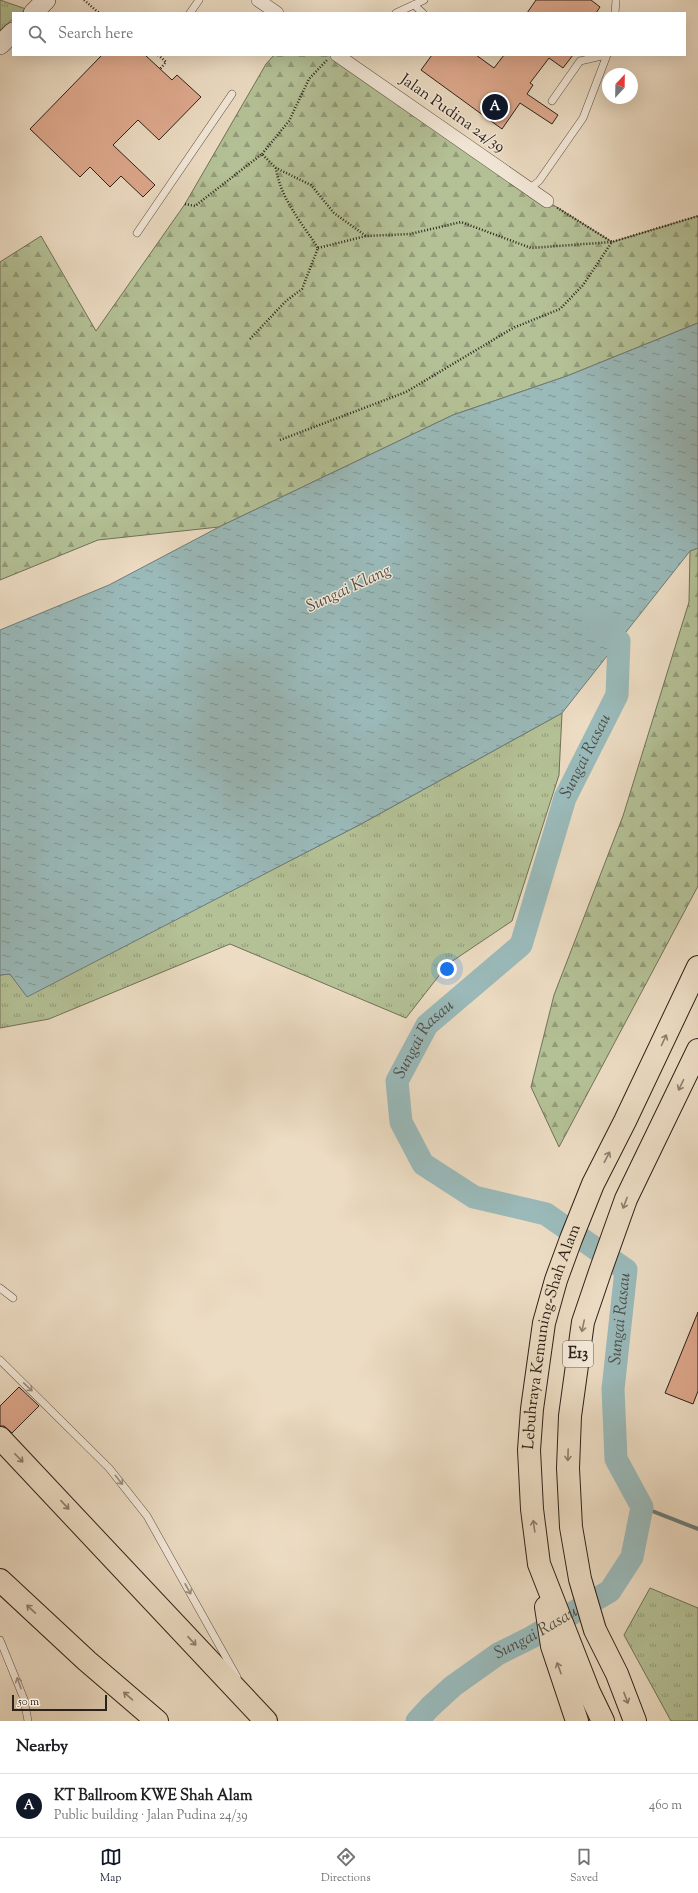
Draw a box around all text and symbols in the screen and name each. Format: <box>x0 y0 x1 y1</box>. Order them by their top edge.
search box <box>12 12 686 56</box>
icon: search <box>26 23 48 45</box>
text: Search here <box>58 24 133 45</box>
north arrow <box>602 68 638 104</box>
street label: Jalan Pudina 24/39 <box>394 69 509 159</box>
pin: A <box>482 92 508 122</box>
water label: Sungai Klang <box>303 559 396 619</box>
water label: Sungai Rasau <box>555 710 618 803</box>
your location <box>437 959 457 979</box>
water label: Sungai Rasau <box>388 995 460 1083</box>
one-way arrow <box>661 1034 668 1046</box>
one-way arrow <box>677 1079 684 1091</box>
one-way arrow <box>604 1151 611 1163</box>
one-way arrow <box>620 1196 628 1208</box>
street label: Lebuhraya Kemuning-Shah Alam <box>518 1221 587 1450</box>
water label: Sungai Rasau <box>604 1271 638 1366</box>
one-way arrow <box>578 1319 586 1332</box>
road number: E13 <box>563 1341 593 1367</box>
one-way arrow <box>23 1382 33 1392</box>
one-way arrow <box>565 1448 572 1461</box>
one-way arrow <box>14 1453 24 1463</box>
one-way arrow <box>114 1475 123 1486</box>
one-way arrow <box>60 1500 69 1510</box>
one-way arrow <box>530 1519 538 1532</box>
one-way arrow <box>185 1583 193 1595</box>
water label: Sungai Rasau <box>490 1600 583 1666</box>
one-way arrow <box>26 1604 36 1613</box>
one-way arrow <box>187 1636 197 1646</box>
one-way arrow <box>555 1663 563 1675</box>
one-way arrow <box>14 1678 22 1690</box>
one-way arrow <box>122 1691 133 1700</box>
one-way arrow <box>622 1691 630 1703</box>
scale bar <box>12 1693 107 1712</box>
text: 50 m <box>18 1694 39 1710</box>
text: Nearby <box>16 1735 68 1759</box>
text: KT Ballroom KWE Shah Alam <box>54 1786 252 1807</box>
text: A <box>24 1797 34 1815</box>
text: 460 m <box>649 1797 682 1815</box>
text: Public building · Jalan Pudina 24/39 <box>54 1807 248 1825</box>
tab: Map <box>100 1846 122 1886</box>
tab: Directions <box>321 1846 371 1886</box>
tab: Saved <box>570 1846 598 1886</box>

